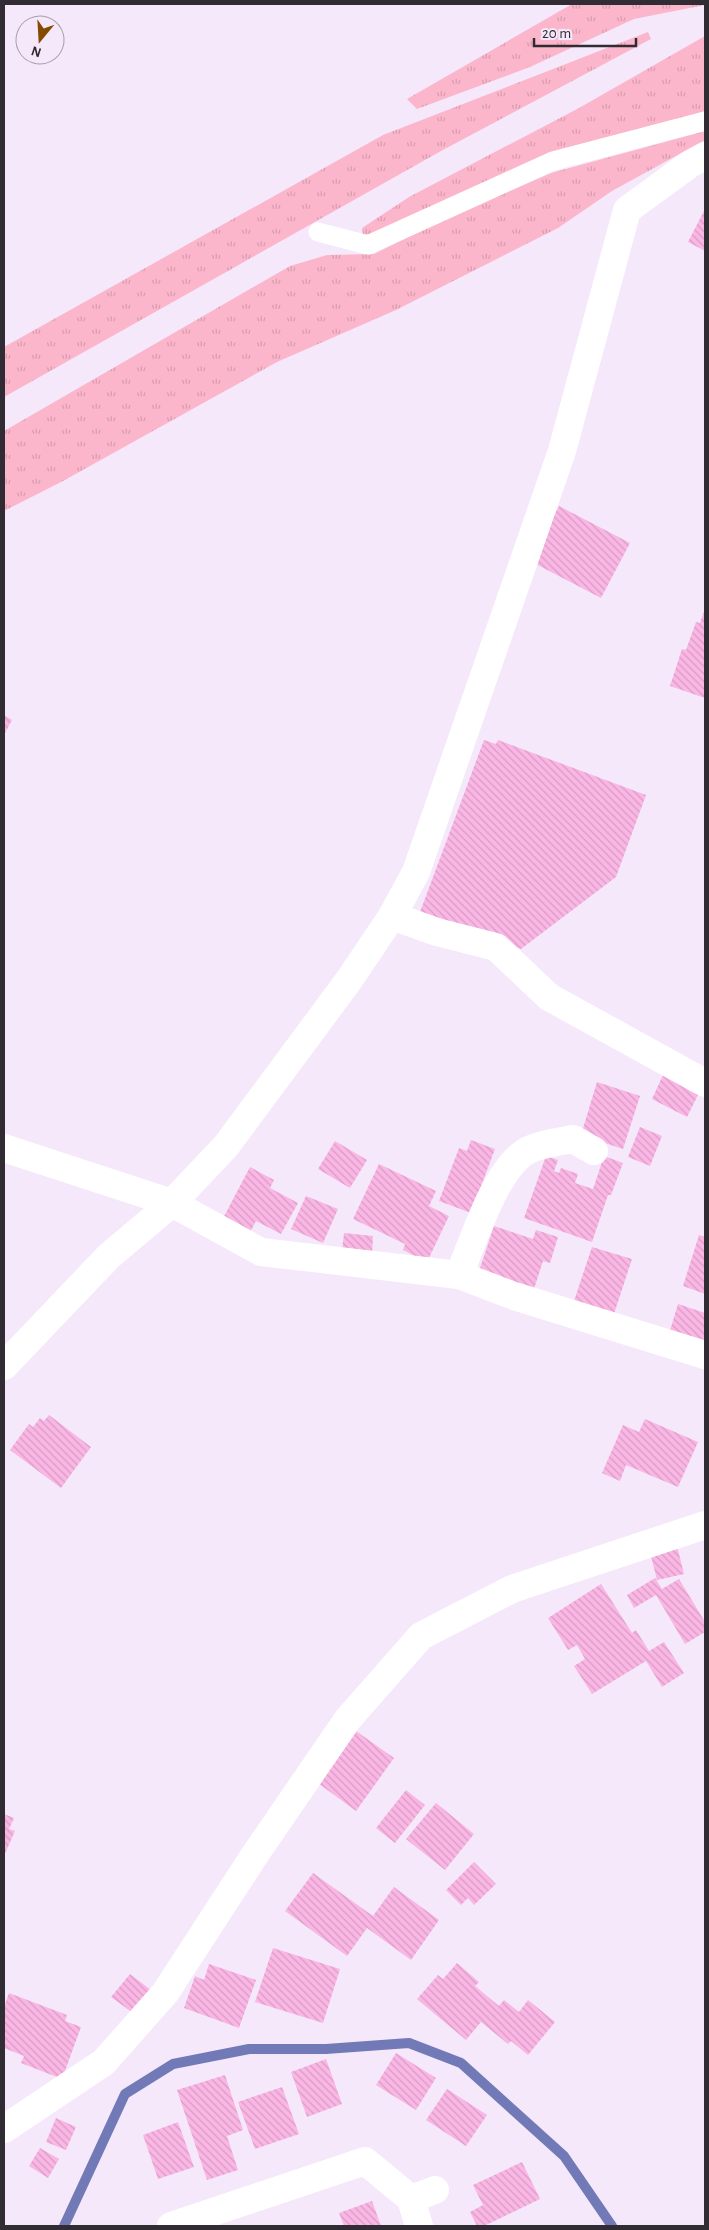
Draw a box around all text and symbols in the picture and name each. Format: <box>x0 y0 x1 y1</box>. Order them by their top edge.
north arrow <box>15 15 65 65</box>
scale bar <box>534 15 636 47</box>
text: 20 m <box>542 26 571 41</box>
text: N <box>29 43 43 60</box>

